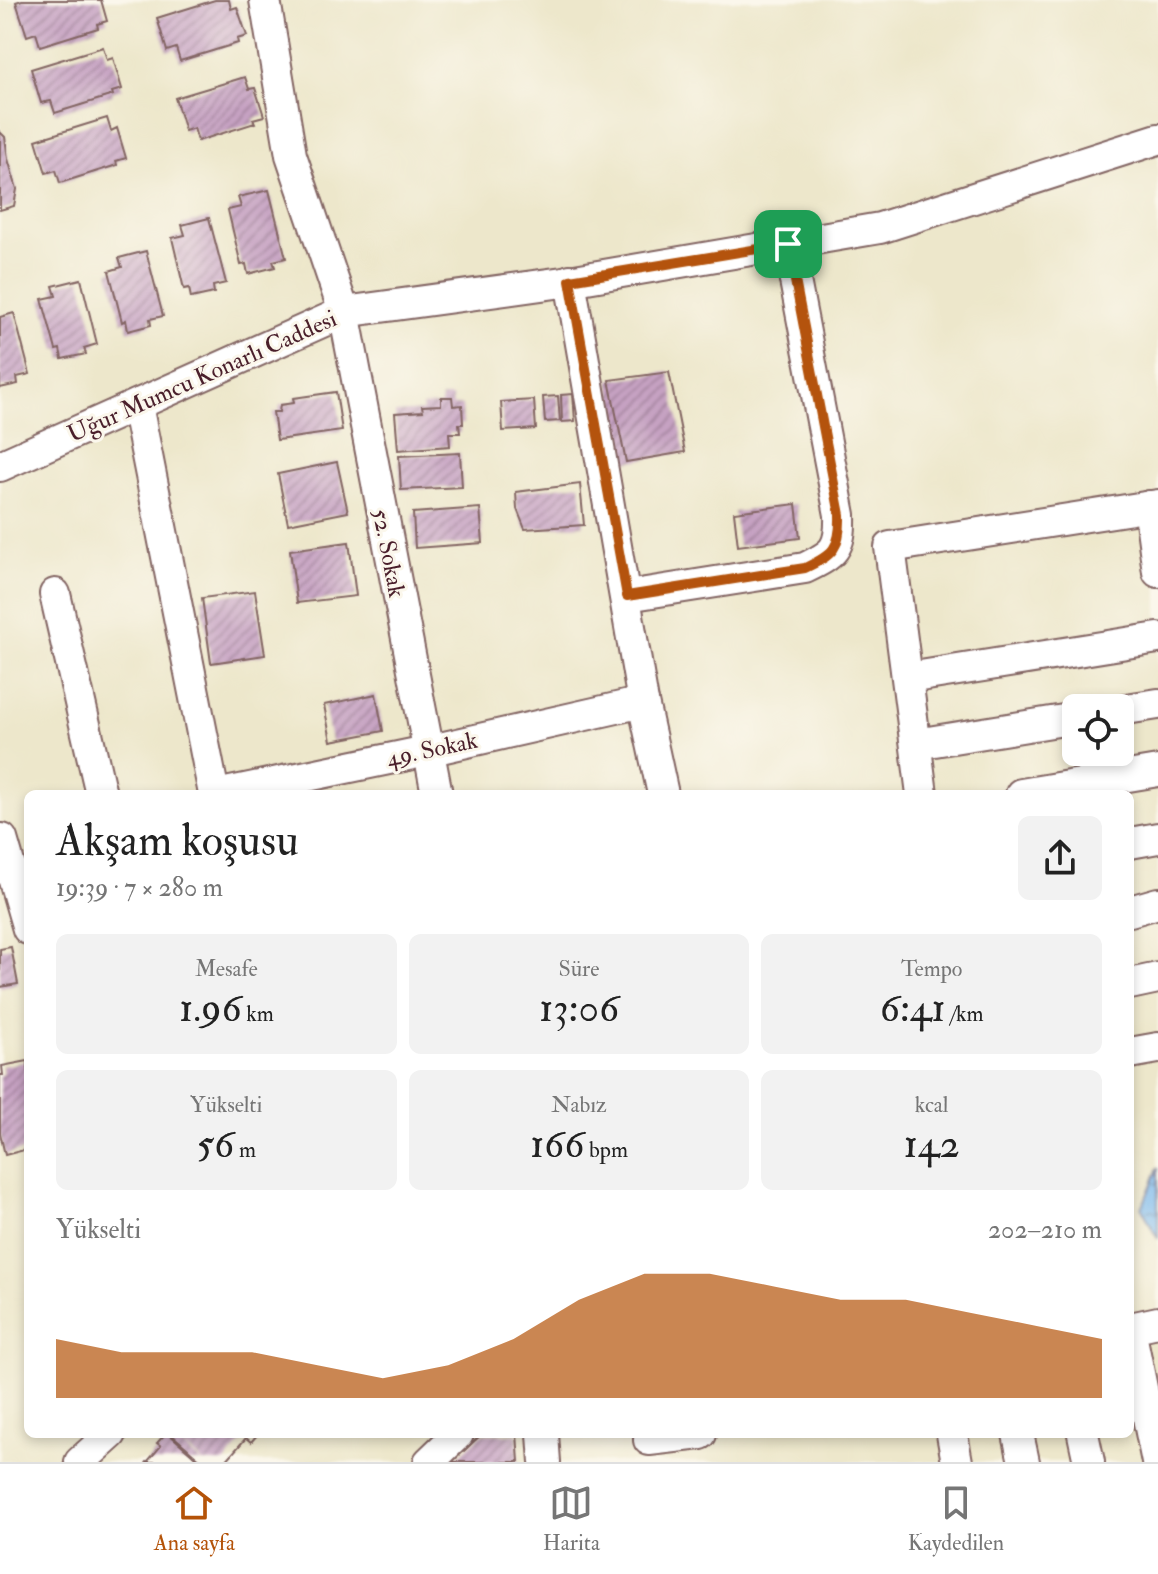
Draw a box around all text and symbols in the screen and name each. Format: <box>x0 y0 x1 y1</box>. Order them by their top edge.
pin <box>754 210 822 278</box>
icon: arrive <box>766 222 810 266</box>
street label: Uğur Mumcu Konarlı Caddesi <box>63 303 342 450</box>
street label: 52. Sokak <box>365 506 412 601</box>
map controls <box>1062 694 1134 766</box>
button: locate <box>1062 694 1134 766</box>
street label: 49. Sokak <box>384 725 481 774</box>
text: Akşam koşusu <box>56 814 299 869</box>
button: share <box>1018 816 1102 900</box>
text: 19:39 · 7 × 280 m <box>56 872 223 904</box>
text: Mesafe <box>195 955 258 983</box>
text: Süre <box>559 955 599 983</box>
text: Tempo <box>901 955 962 983</box>
text: 1.96 <box>179 983 242 1034</box>
text: 13:06 <box>539 983 619 1034</box>
text: 6:41 <box>880 983 946 1034</box>
text: km <box>242 1000 274 1028</box>
text: /km <box>946 1000 984 1028</box>
text: Yükselti <box>190 1091 262 1119</box>
text: Nabız <box>551 1091 607 1119</box>
text: kcal <box>915 1091 949 1119</box>
text: 56 <box>197 1119 234 1170</box>
text: 166 <box>530 1119 584 1170</box>
text: 142 <box>904 1119 960 1170</box>
text: m <box>234 1136 256 1164</box>
text: bpm <box>584 1136 628 1164</box>
text: Yükselti <box>56 1214 141 1246</box>
text: 202–210 m <box>988 1214 1102 1246</box>
tab: Ana sayfa <box>154 1481 235 1557</box>
tab: Harita <box>543 1481 600 1557</box>
tab: Kaydedilen <box>908 1481 1004 1557</box>

